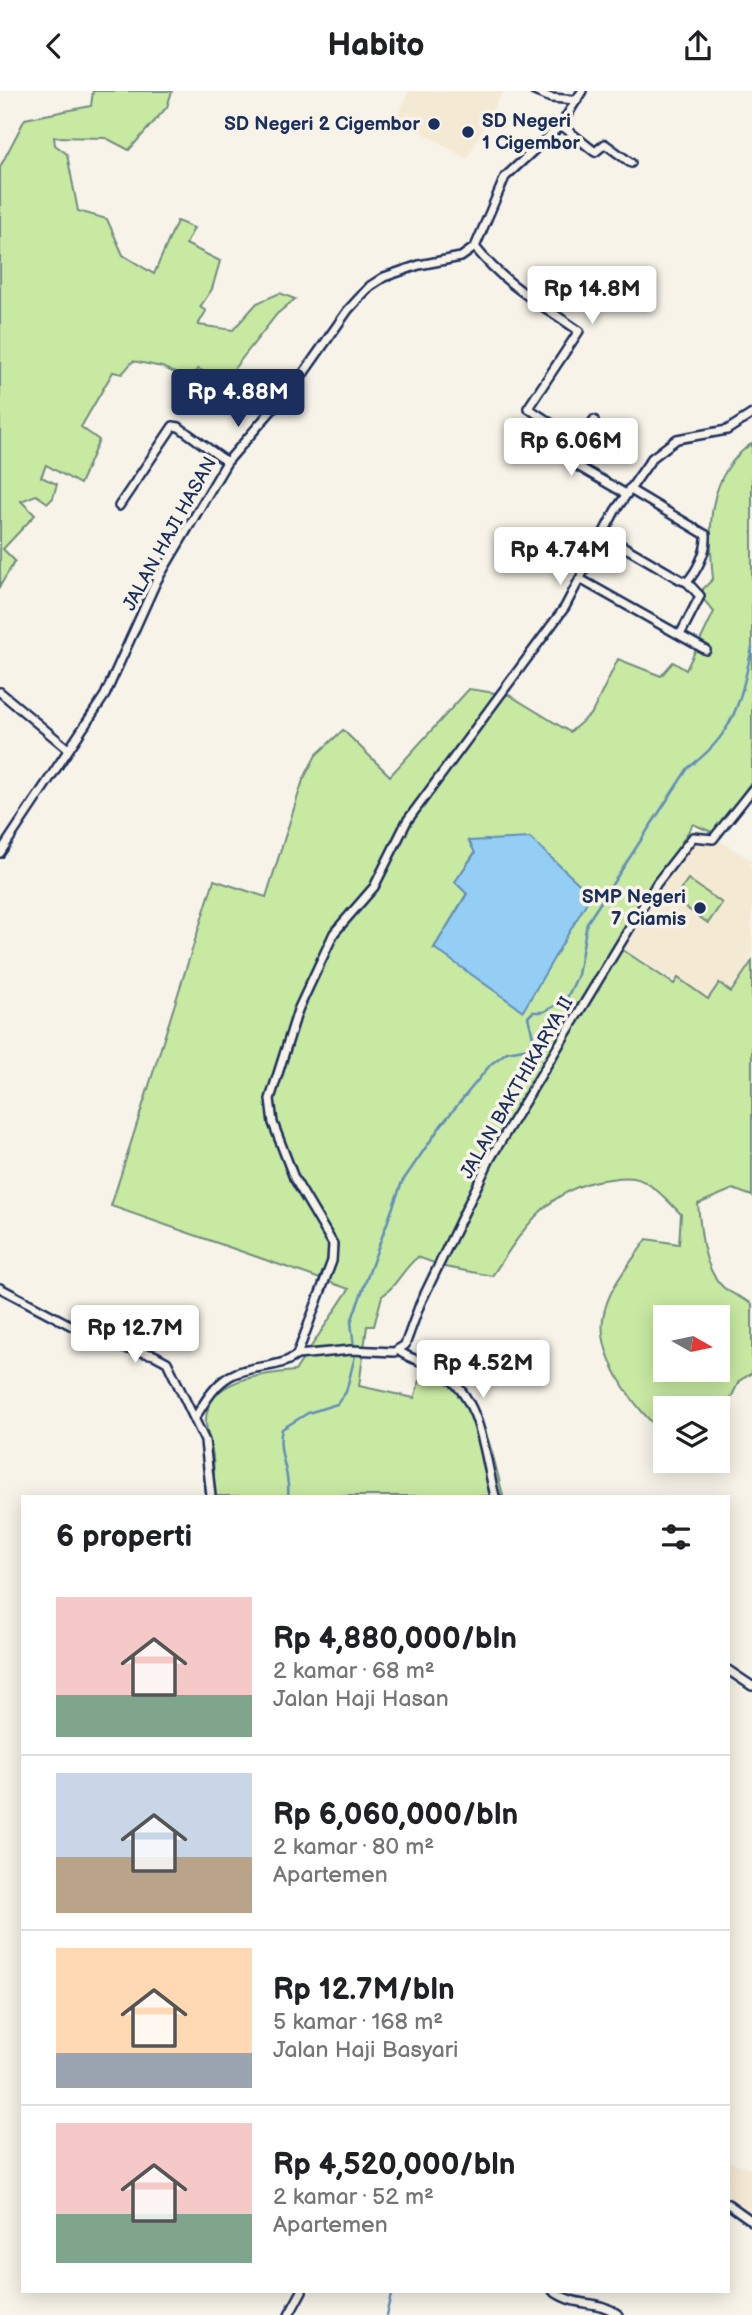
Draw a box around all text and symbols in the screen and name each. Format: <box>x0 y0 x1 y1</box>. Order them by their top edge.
text: Habito <box>327 26 425 65</box>
icon: back <box>35 27 73 65</box>
icon: share <box>679 27 717 65</box>
place label: SD Negeri 1 Cigembor <box>482 110 581 155</box>
place label: SD Negeri 2 Cigembor <box>224 113 420 136</box>
marker: SD Negeri 2 Cigembor <box>426 116 442 132</box>
marker: SD Negeri 1 Cigembor <box>460 124 476 140</box>
pin: Rp 14.8M <box>520 267 664 326</box>
text: Rp 14.8M <box>543 275 641 303</box>
pin: Rp 4.88M <box>166 369 310 429</box>
text: Rp 4.88M <box>187 378 289 406</box>
pin: Rp 6.06M <box>499 419 643 478</box>
text: Rp 6.06M <box>520 427 622 455</box>
street label: JALAN HAJI HASAN <box>118 453 222 615</box>
pin: Rp 4.74M <box>488 527 632 587</box>
text: Rp 4.74M <box>510 536 610 564</box>
place label: SMP Negeri 7 Ciamis <box>582 886 686 931</box>
marker: SMP Negeri 7 Ciamis <box>692 900 708 916</box>
street label: JALAN BAKTHIKARYA II <box>456 993 579 1183</box>
pin: Rp 12.7M <box>63 1305 207 1365</box>
north arrow <box>653 1305 730 1383</box>
map controls <box>653 1305 730 1473</box>
text: Rp 12.7M <box>87 1314 183 1342</box>
pin: Rp 4.52M <box>411 1341 555 1400</box>
text: Rp 4.52M <box>433 1349 533 1377</box>
button: layers <box>653 1396 730 1473</box>
icon: filters <box>657 1518 695 1556</box>
text: 6 properti <box>56 1519 192 1555</box>
text: Rp 4,880,000/bln <box>273 1621 517 1657</box>
icon: home <box>112 1625 196 1709</box>
text: 2 kamar · 68 m² <box>273 1657 435 1685</box>
text: Jalan Haji Hasan <box>273 1685 449 1713</box>
text: Rp 6,060,000/bln <box>273 1797 518 1833</box>
icon: home <box>112 1801 196 1885</box>
text: 2 kamar · 80 m² <box>273 1833 434 1861</box>
text: Apartemen <box>273 1861 388 1889</box>
text: Rp 12.7M/bln <box>273 1972 455 2008</box>
icon: home <box>112 1976 196 2060</box>
text: 5 kamar · 168 m² <box>273 2008 443 2036</box>
text: Jalan Haji Basyari <box>273 2036 458 2064</box>
text: Rp 4,520,000/bln <box>273 2147 516 2183</box>
icon: home <box>112 2151 196 2235</box>
text: 2 kamar · 52 m² <box>273 2183 434 2211</box>
text: Apartemen <box>273 2211 388 2239</box>

